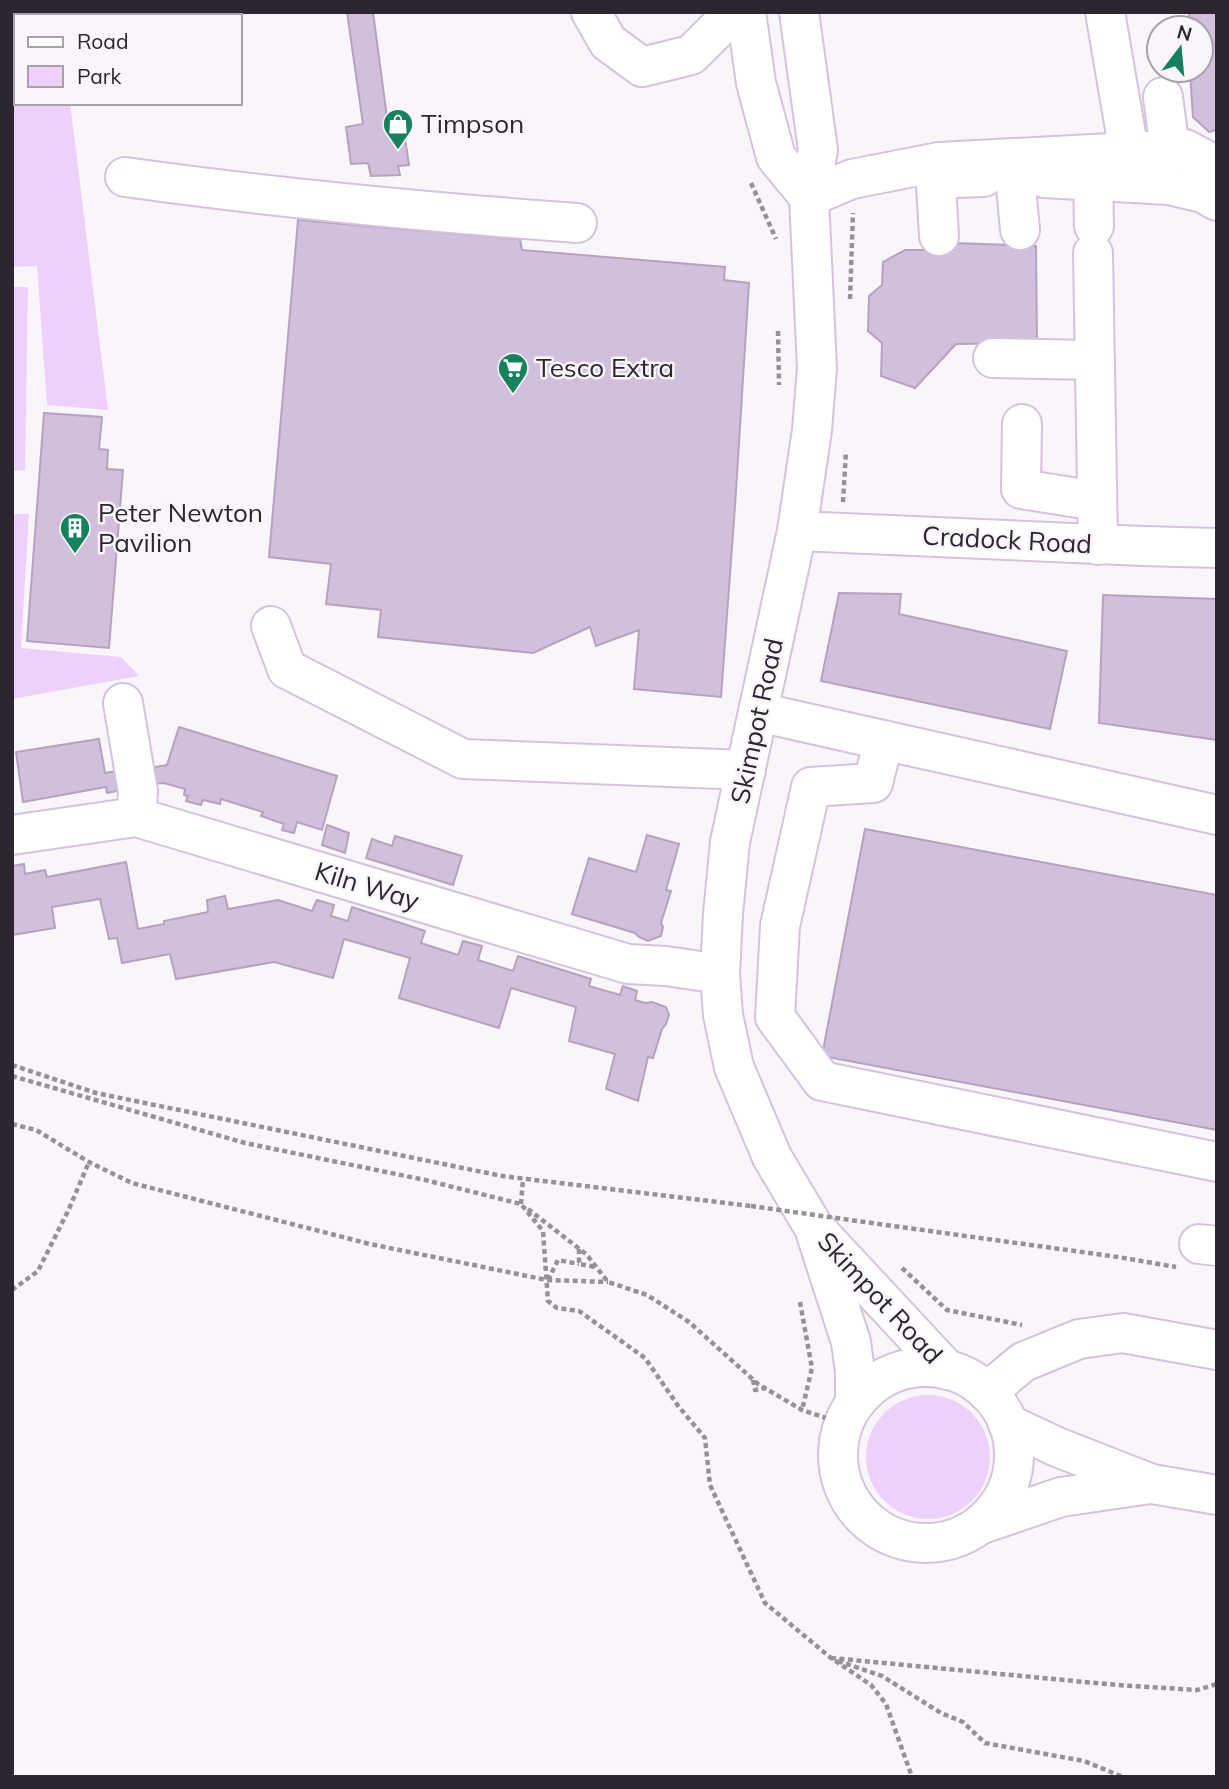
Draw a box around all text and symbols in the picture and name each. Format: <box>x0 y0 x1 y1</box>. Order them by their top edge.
legend <box>14 14 242 105</box>
north arrow <box>1145 14 1215 84</box>
text: N <box>1174 19 1195 46</box>
text: Road <box>77 28 128 54</box>
text: Park <box>77 63 121 89</box>
shop icon: Timpson <box>381 107 415 151</box>
place label: Timpson <box>421 107 524 140</box>
supermarket icon: Tesco Extra <box>496 351 530 395</box>
place label: Tesco Extra <box>536 351 674 384</box>
place label: Peter Newton Pavilion <box>98 496 263 559</box>
building icon: Peter Newton Pavilion <box>58 511 92 555</box>
street label: Cradock Road <box>921 519 1093 560</box>
street label: Skimpot Road <box>723 635 790 807</box>
street label: Kiln Way <box>311 854 424 917</box>
street label: Skimpot Road <box>811 1225 950 1371</box>

